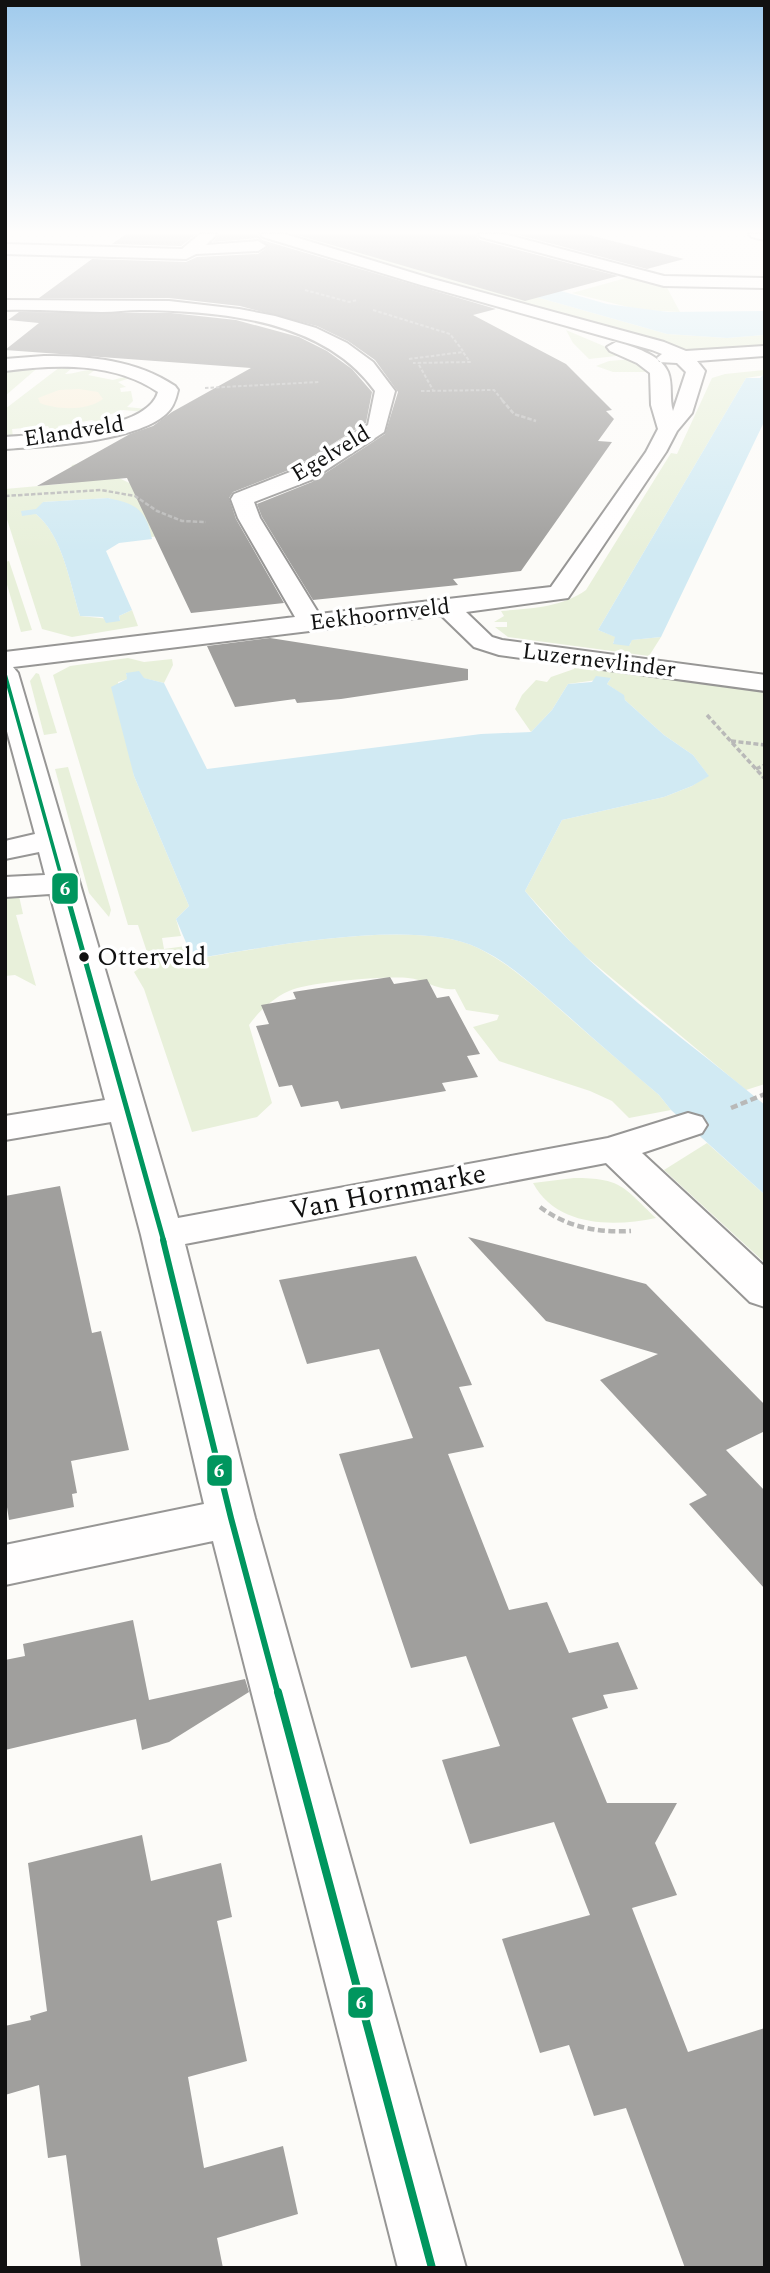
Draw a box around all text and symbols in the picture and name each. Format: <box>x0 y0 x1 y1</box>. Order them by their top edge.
street label: Elandveld <box>21 407 127 457</box>
street label: Egelveld <box>285 417 377 491</box>
street label: Eekhoornveld <box>308 589 452 641</box>
street label: Luzernevlinder <box>520 634 678 688</box>
line badge: 6 <box>51 872 79 905</box>
text: 6 <box>60 875 71 904</box>
place label: Otterveld <box>97 937 207 977</box>
marker: Otterveld <box>77 950 91 964</box>
street label: Van Hornmarke <box>286 1152 490 1232</box>
line badge: 6 <box>206 1454 233 1487</box>
text: 6 <box>214 1457 225 1486</box>
line badge: 6 <box>347 1986 374 2019</box>
text: 6 <box>356 1989 367 2018</box>

